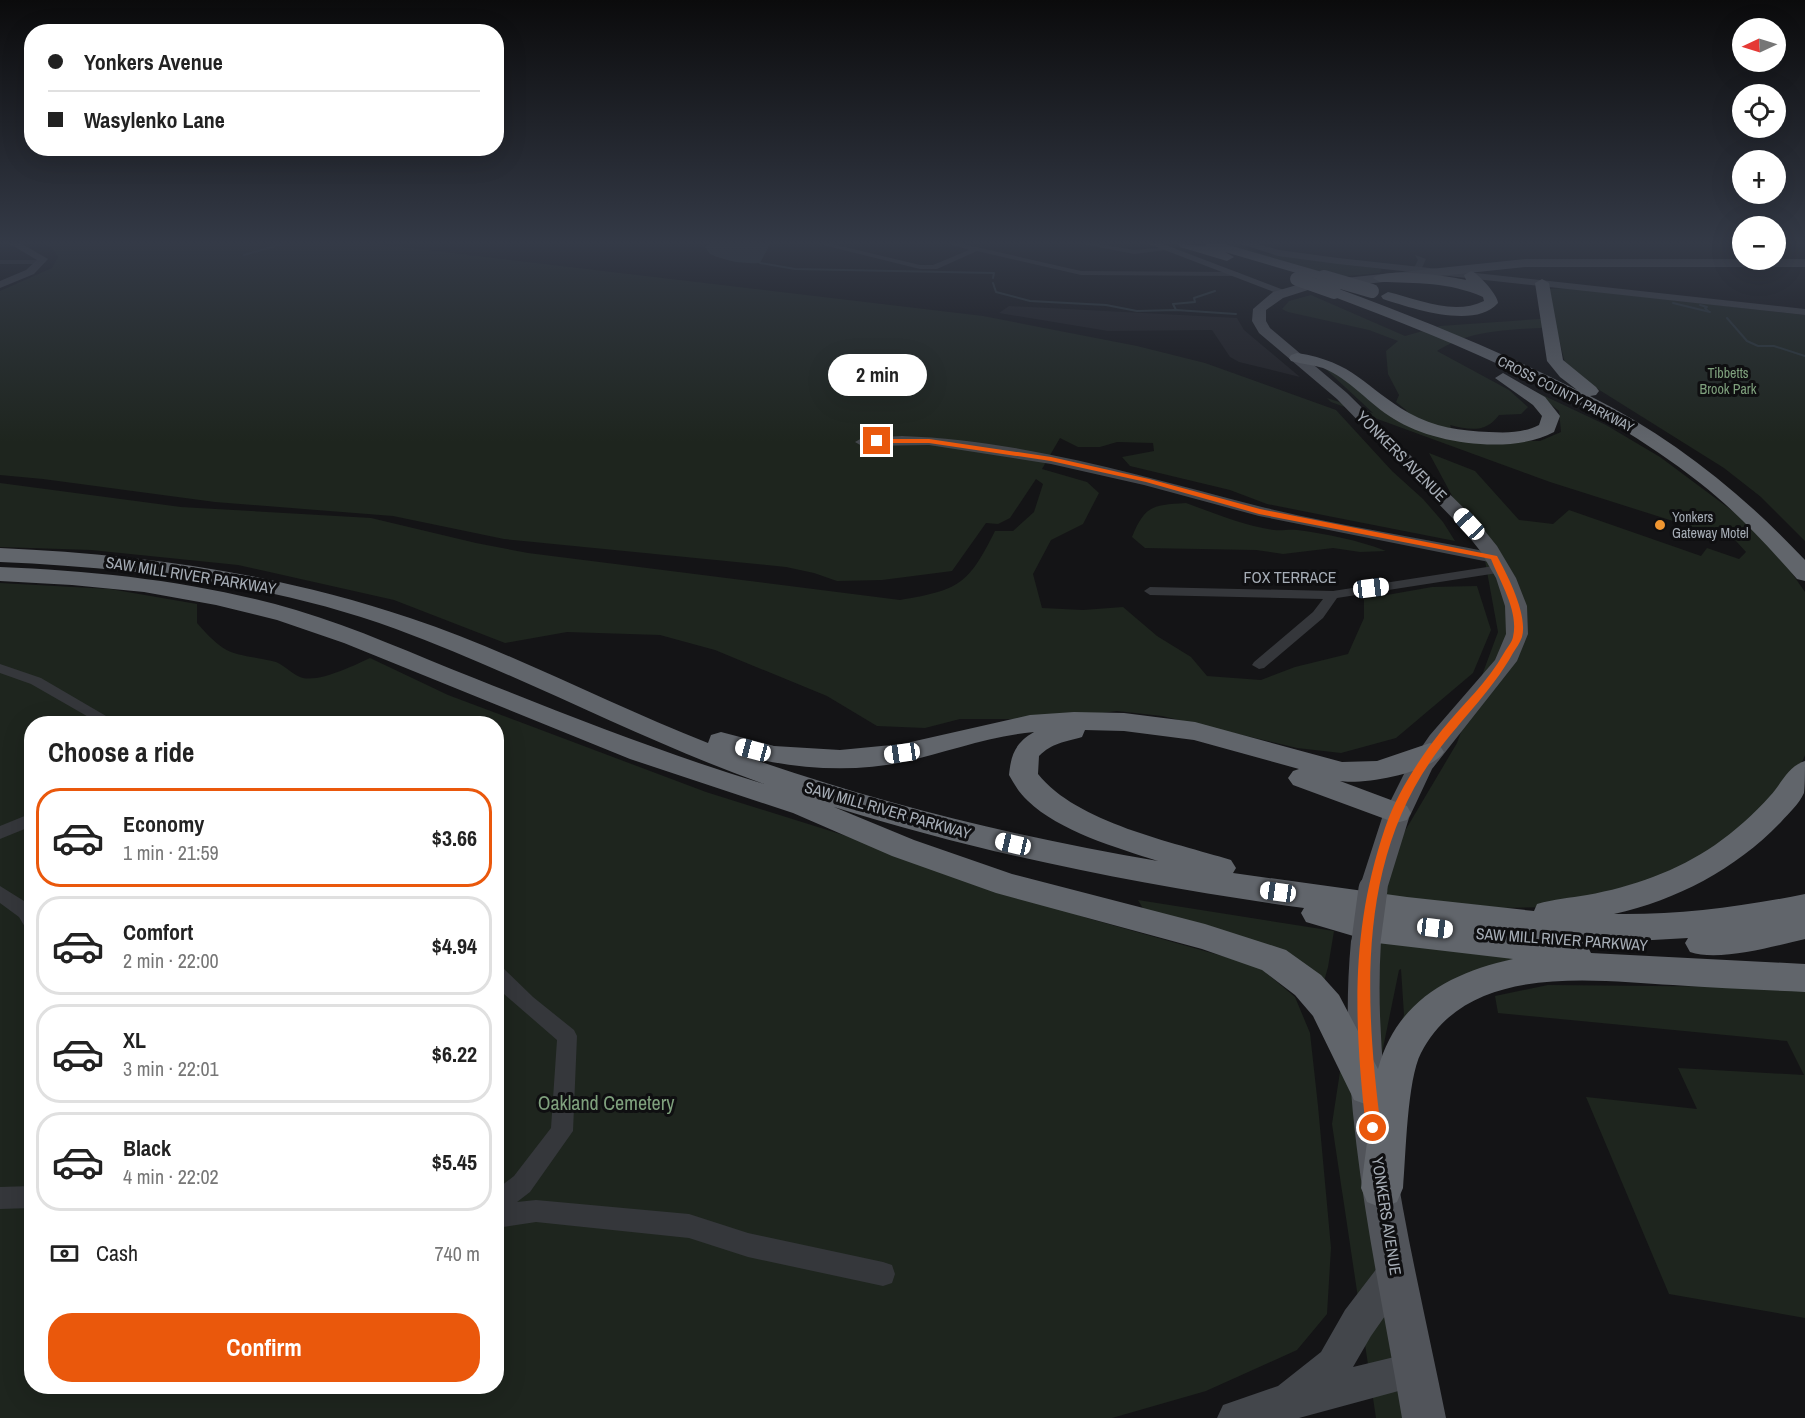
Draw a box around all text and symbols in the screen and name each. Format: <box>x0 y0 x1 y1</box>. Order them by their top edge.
north arrow <box>1732 18 1786 72</box>
map controls <box>1732 18 1786 270</box>
text: Yonkers Avenue <box>84 47 223 77</box>
button: locate <box>1732 84 1786 138</box>
text: Wasylenko Lane <box>84 105 225 135</box>
button: + <box>1732 150 1786 204</box>
button: − <box>1732 216 1786 270</box>
street label: CROSS COUNTY PARKWAY <box>1495 352 1638 436</box>
callout: 2 min <box>828 354 926 396</box>
text: 2 min <box>856 361 899 388</box>
park label: Tibbetts Brook Park <box>1700 364 1757 398</box>
street label: YONKERS AVENUE <box>1352 406 1452 506</box>
route end <box>863 427 890 454</box>
car <box>1450 505 1488 543</box>
place label: Yonkers Gateway Motel <box>1672 508 1749 542</box>
marker: Yonkers Gateway Motel <box>1653 518 1667 532</box>
street label: SAW MILL RIVER PARKWAY <box>104 551 278 599</box>
street label: FOX TERRACE <box>1243 566 1337 588</box>
car <box>1352 577 1390 599</box>
text: Choose a ride <box>48 734 194 770</box>
car <box>733 737 773 763</box>
car <box>883 742 921 764</box>
street label: SAW MILL RIVER PARKWAY <box>802 776 974 844</box>
text: Economy <box>123 809 204 839</box>
icon: car <box>51 811 105 865</box>
text: $3.66 <box>432 823 477 853</box>
car <box>993 831 1033 857</box>
text: 1 min · 21:59 <box>123 839 219 866</box>
car <box>1259 881 1297 903</box>
text: Comfort <box>123 917 193 947</box>
car <box>1416 917 1454 939</box>
icon: car <box>51 919 105 973</box>
street label: SAW MILL RIVER PARKWAY <box>1475 922 1649 956</box>
text: $4.94 <box>432 931 477 961</box>
text: 2 min · 22:00 <box>123 947 219 974</box>
text: XL <box>123 1025 146 1055</box>
icon: car <box>51 1027 105 1081</box>
text: $6.22 <box>432 1039 477 1069</box>
text: 3 min · 22:01 <box>123 1055 219 1082</box>
park label: Oakland Cemetery <box>538 1089 675 1116</box>
route start <box>1359 1114 1386 1141</box>
text: Black <box>123 1133 171 1163</box>
icon: car <box>51 1135 105 1189</box>
text: $5.45 <box>432 1147 477 1177</box>
street label: YONKERS AVENUE <box>1367 1155 1407 1277</box>
text: 4 min · 22:02 <box>123 1163 219 1190</box>
icon: cash <box>48 1237 81 1270</box>
text: Cash <box>96 1238 138 1268</box>
text: 740 m <box>434 1240 480 1267</box>
button: Confirm <box>48 1313 480 1382</box>

